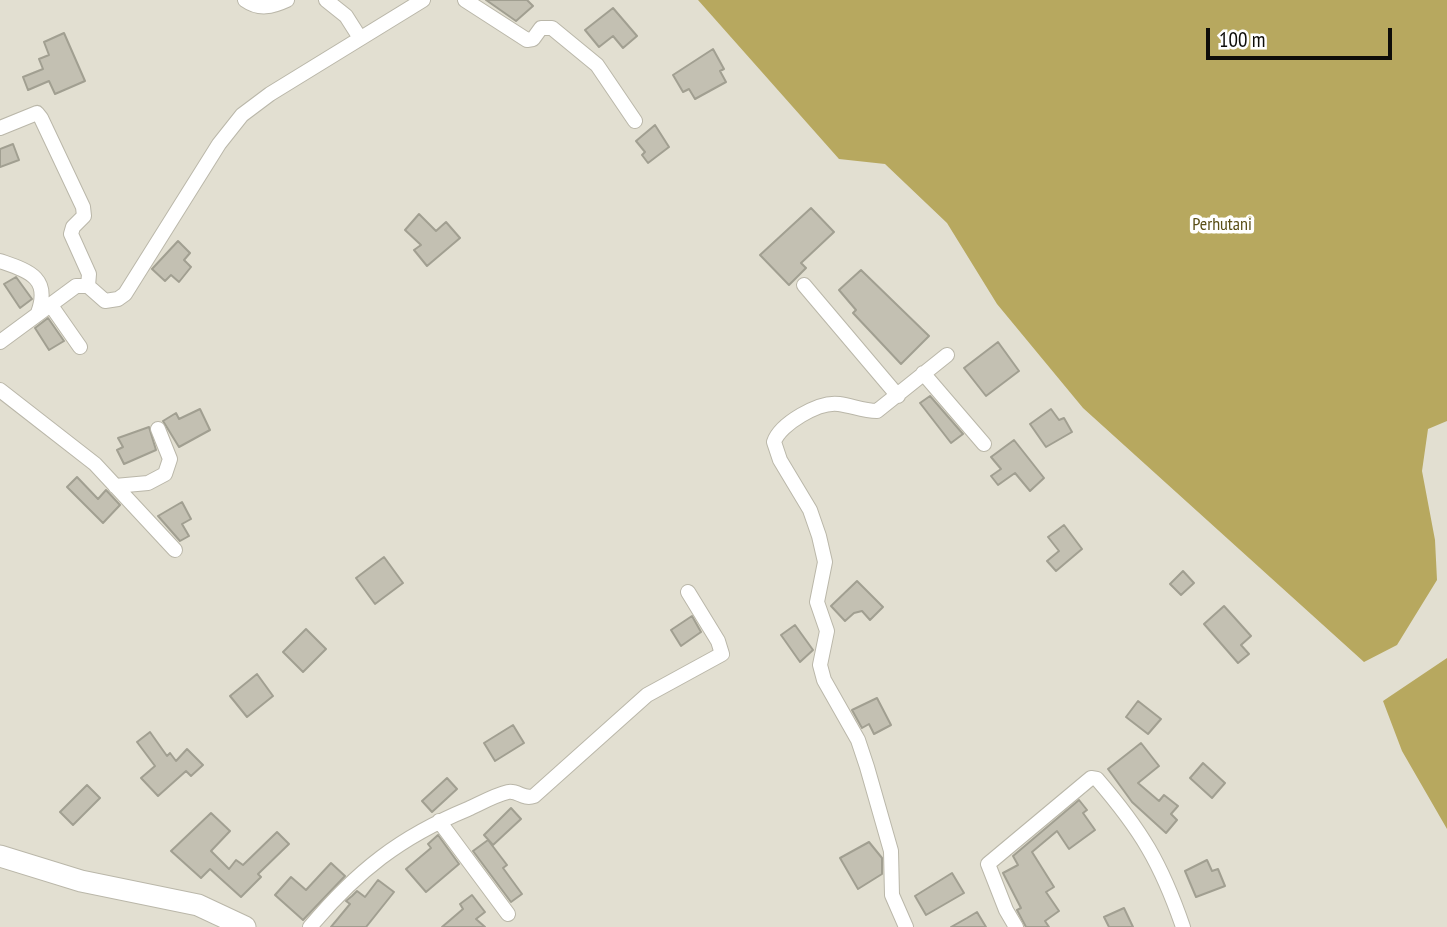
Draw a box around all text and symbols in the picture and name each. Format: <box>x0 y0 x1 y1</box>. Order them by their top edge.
scale bar <box>1209 14 1394 58</box>
text: 100 m <box>1219 26 1265 53</box>
park label: Perhutani <box>1192 214 1252 236</box>

